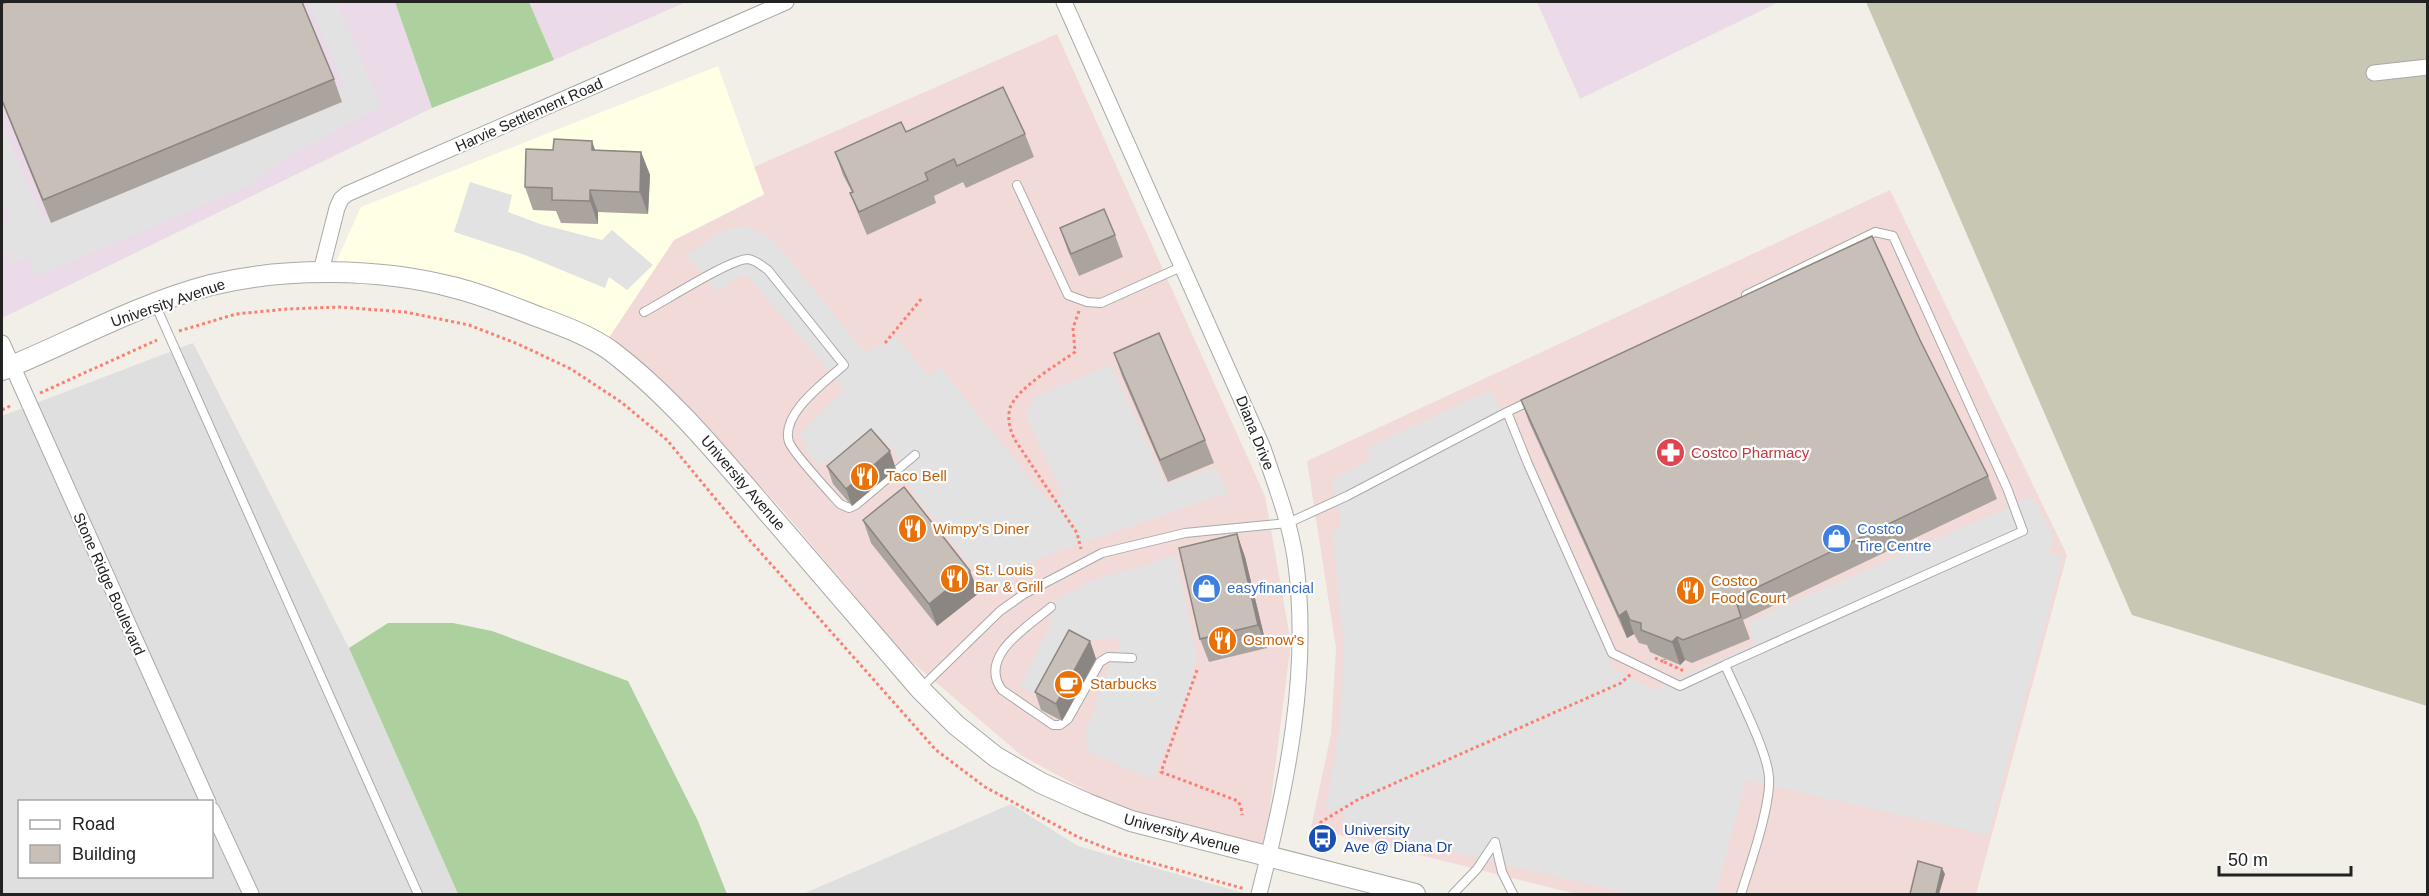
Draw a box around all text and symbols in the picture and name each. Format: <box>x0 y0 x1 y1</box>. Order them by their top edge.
street label: Harvie Settlement Road <box>453 74 605 155</box>
street label: University Avenue <box>108 275 227 330</box>
street label: Diana Drive <box>1233 393 1278 472</box>
street label: University Avenue <box>698 432 789 533</box>
pharmacy icon: Costco Pharmacy <box>1654 437 1686 469</box>
place label: Costco Pharmacy <box>1691 444 1810 461</box>
restaurant icon: Taco Bell <box>849 460 881 492</box>
place label: Taco Bell <box>886 467 947 484</box>
street label: Stone Ridge Boulevard <box>70 510 149 658</box>
restaurant icon: Wimpy's Diner <box>896 513 928 545</box>
place label: Wimpy's Diner <box>933 520 1029 537</box>
place label: Costco Tire Centre <box>1857 520 1931 554</box>
shop icon: Costco Tire Centre <box>1820 522 1852 554</box>
place label: St. Louis Bar & Grill <box>975 561 1043 595</box>
restaurant icon: St. Louis Bar & Grill <box>938 563 970 595</box>
shop icon: easyfinancial <box>1190 572 1222 604</box>
place label: Costco Food Court <box>1711 572 1787 606</box>
restaurant icon: Costco Food Court <box>1674 574 1706 606</box>
place label: easyfinancial <box>1227 579 1314 596</box>
restaurant icon: Osmow's <box>1206 624 1238 656</box>
place label: Osmow's <box>1243 631 1304 648</box>
cafe icon: Starbucks <box>1053 668 1085 700</box>
place label: Starbucks <box>1090 675 1157 692</box>
legend <box>18 800 213 878</box>
street label: University Avenue <box>1122 810 1242 857</box>
text: Road <box>72 814 115 834</box>
place label: University Ave @ Diana Dr <box>1344 821 1452 855</box>
bus stop icon: University Ave @ Diana Dr <box>1307 823 1339 855</box>
scale bar <box>2219 839 2351 877</box>
text: Building <box>72 844 136 864</box>
text: 50 m <box>2228 850 2268 870</box>

